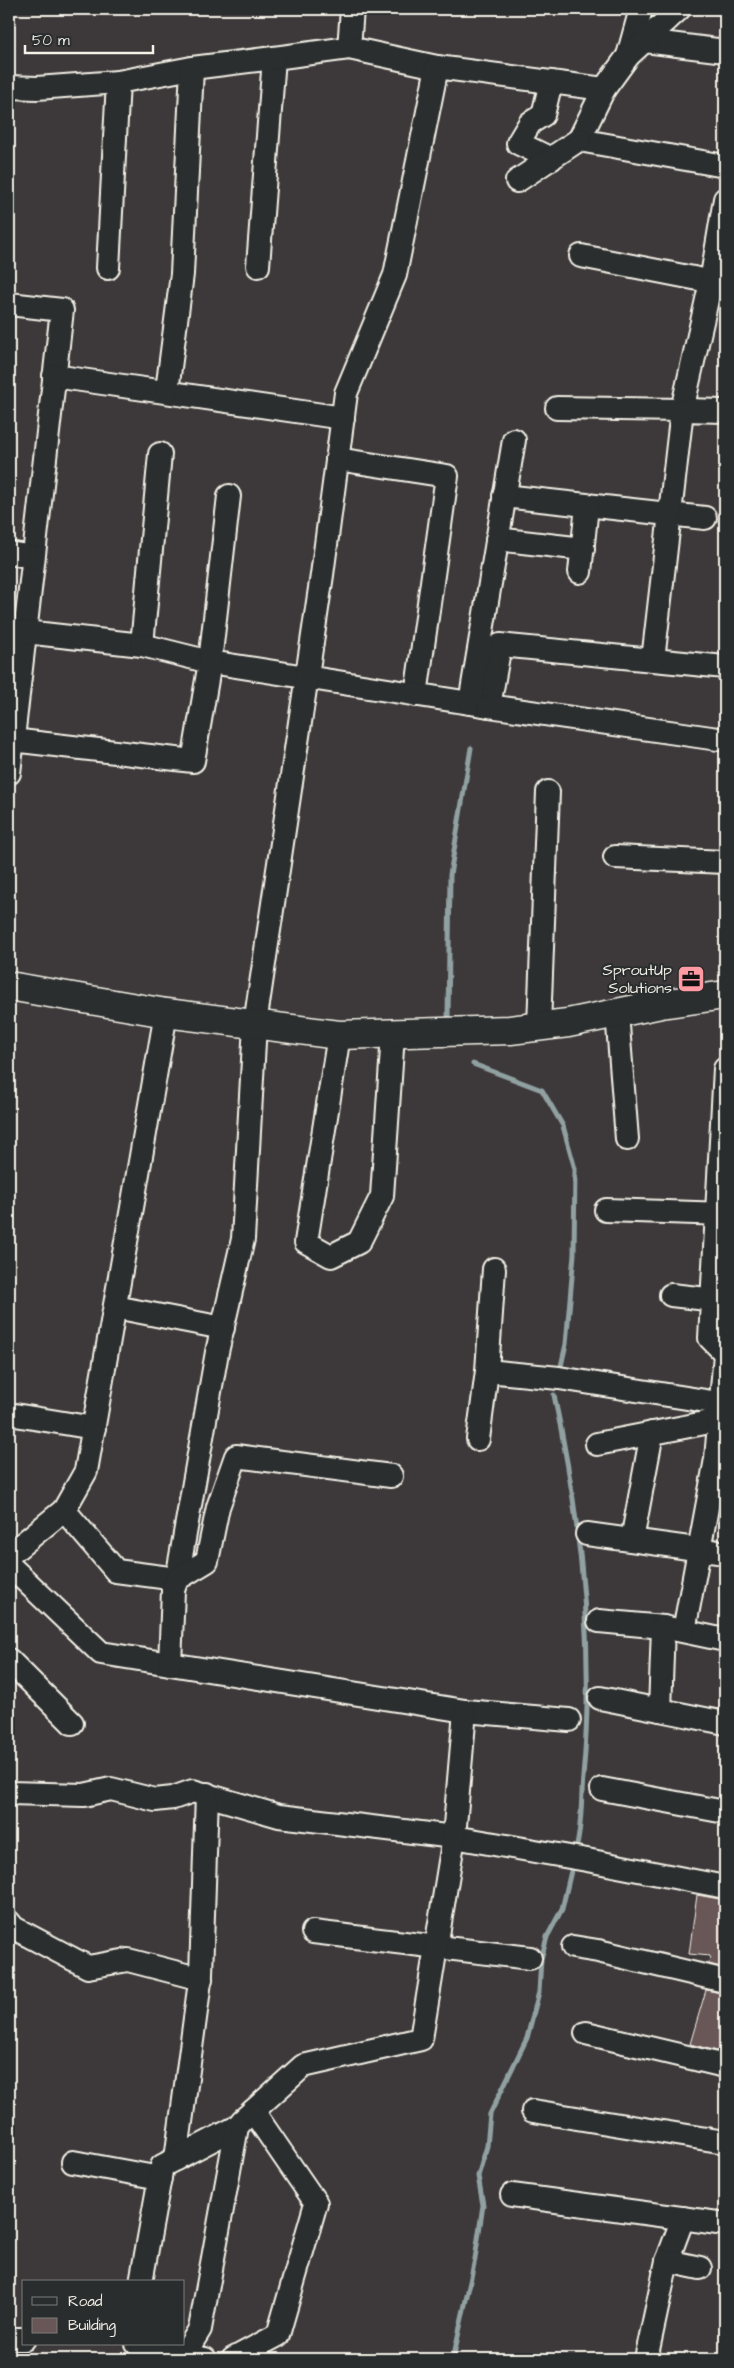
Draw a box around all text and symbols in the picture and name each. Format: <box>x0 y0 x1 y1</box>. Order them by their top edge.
scale bar <box>25 22 152 54</box>
text: 50 m <box>32 30 70 51</box>
place label: SproutUp Solutions <box>603 959 672 999</box>
office icon: SproutUp Solutions <box>676 964 706 994</box>
legend <box>22 2280 185 2346</box>
text: Road <box>68 2291 103 2312</box>
text: Building <box>68 2315 116 2337</box>

